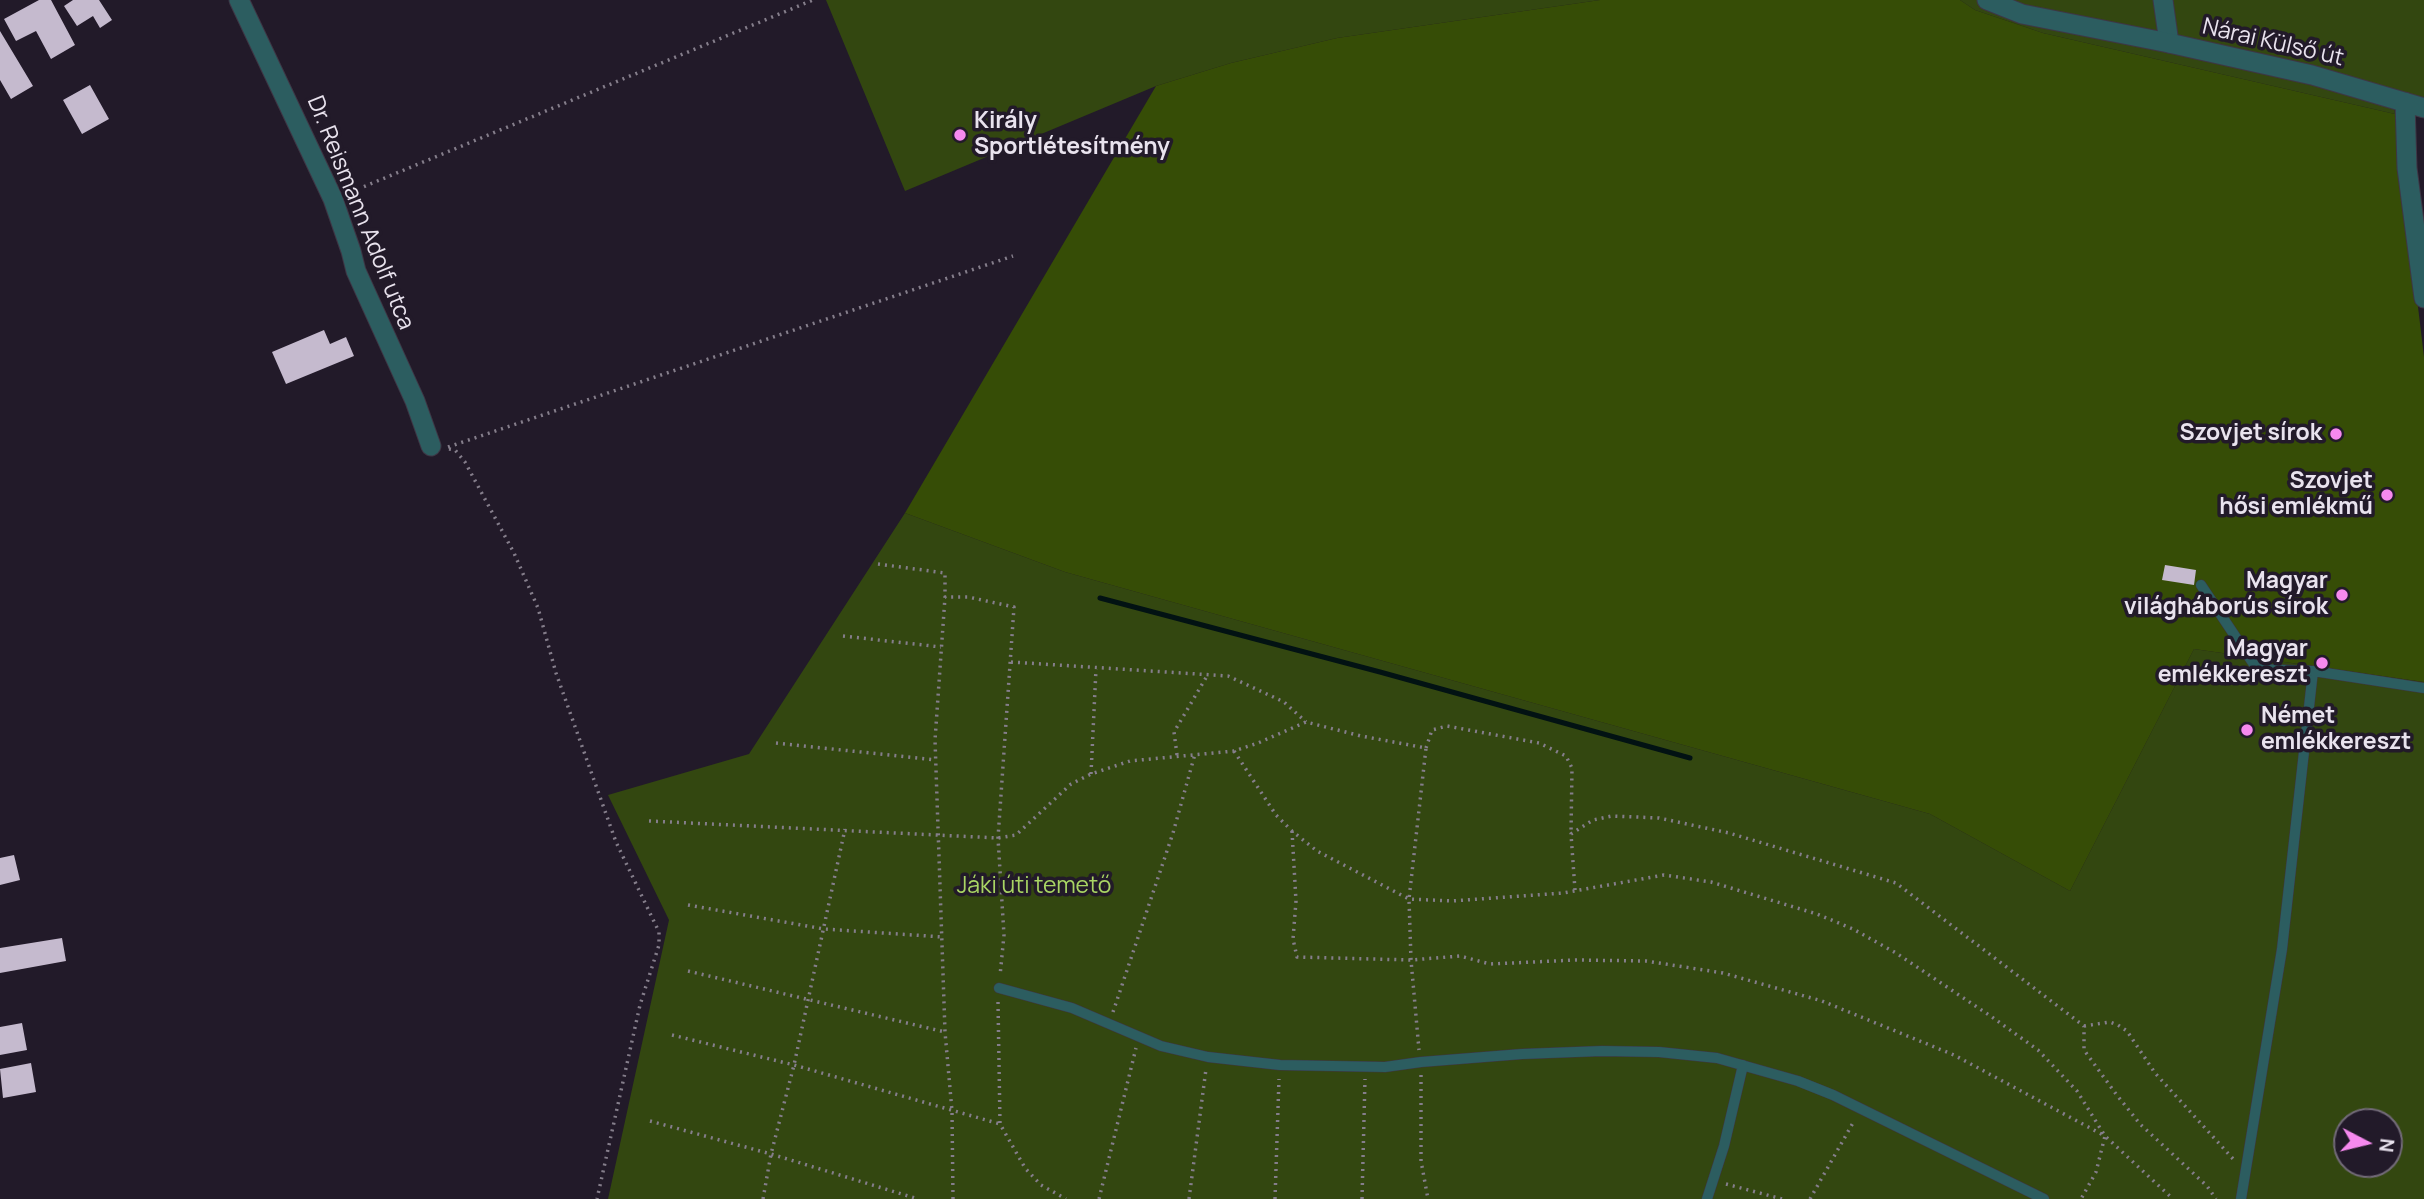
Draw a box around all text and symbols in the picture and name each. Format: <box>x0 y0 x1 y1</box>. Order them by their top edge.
street label: Nárai Külső út <box>2200 13 2346 73</box>
street label: Dr. Reismann Adolf utca <box>300 92 420 334</box>
place label: Király Sportlétesítmény <box>974 108 1170 162</box>
marker: Király Sportlétesítmény <box>952 127 968 143</box>
place label: Szovjet sírok <box>2180 420 2322 448</box>
marker: Szovjet sírok <box>2328 426 2344 442</box>
place label: Szovjet hősi emlékmű <box>2219 468 2373 522</box>
marker: Szovjet hősi emlékmű <box>2379 487 2395 503</box>
place label: Magyar világháborús sírok <box>2124 568 2328 622</box>
marker: Magyar világháborús sírok <box>2334 587 2350 603</box>
place label: Magyar emlékkereszt <box>2158 636 2308 690</box>
marker: Magyar emlékkereszt <box>2314 655 2330 671</box>
place label: Német emlékkereszt <box>2261 703 2411 757</box>
marker: Német emlékkereszt <box>2239 722 2255 738</box>
park label: Jáki úti temető <box>957 873 1111 901</box>
north arrow <box>2333 1108 2403 1178</box>
text: N <box>2373 1137 2401 1154</box>

